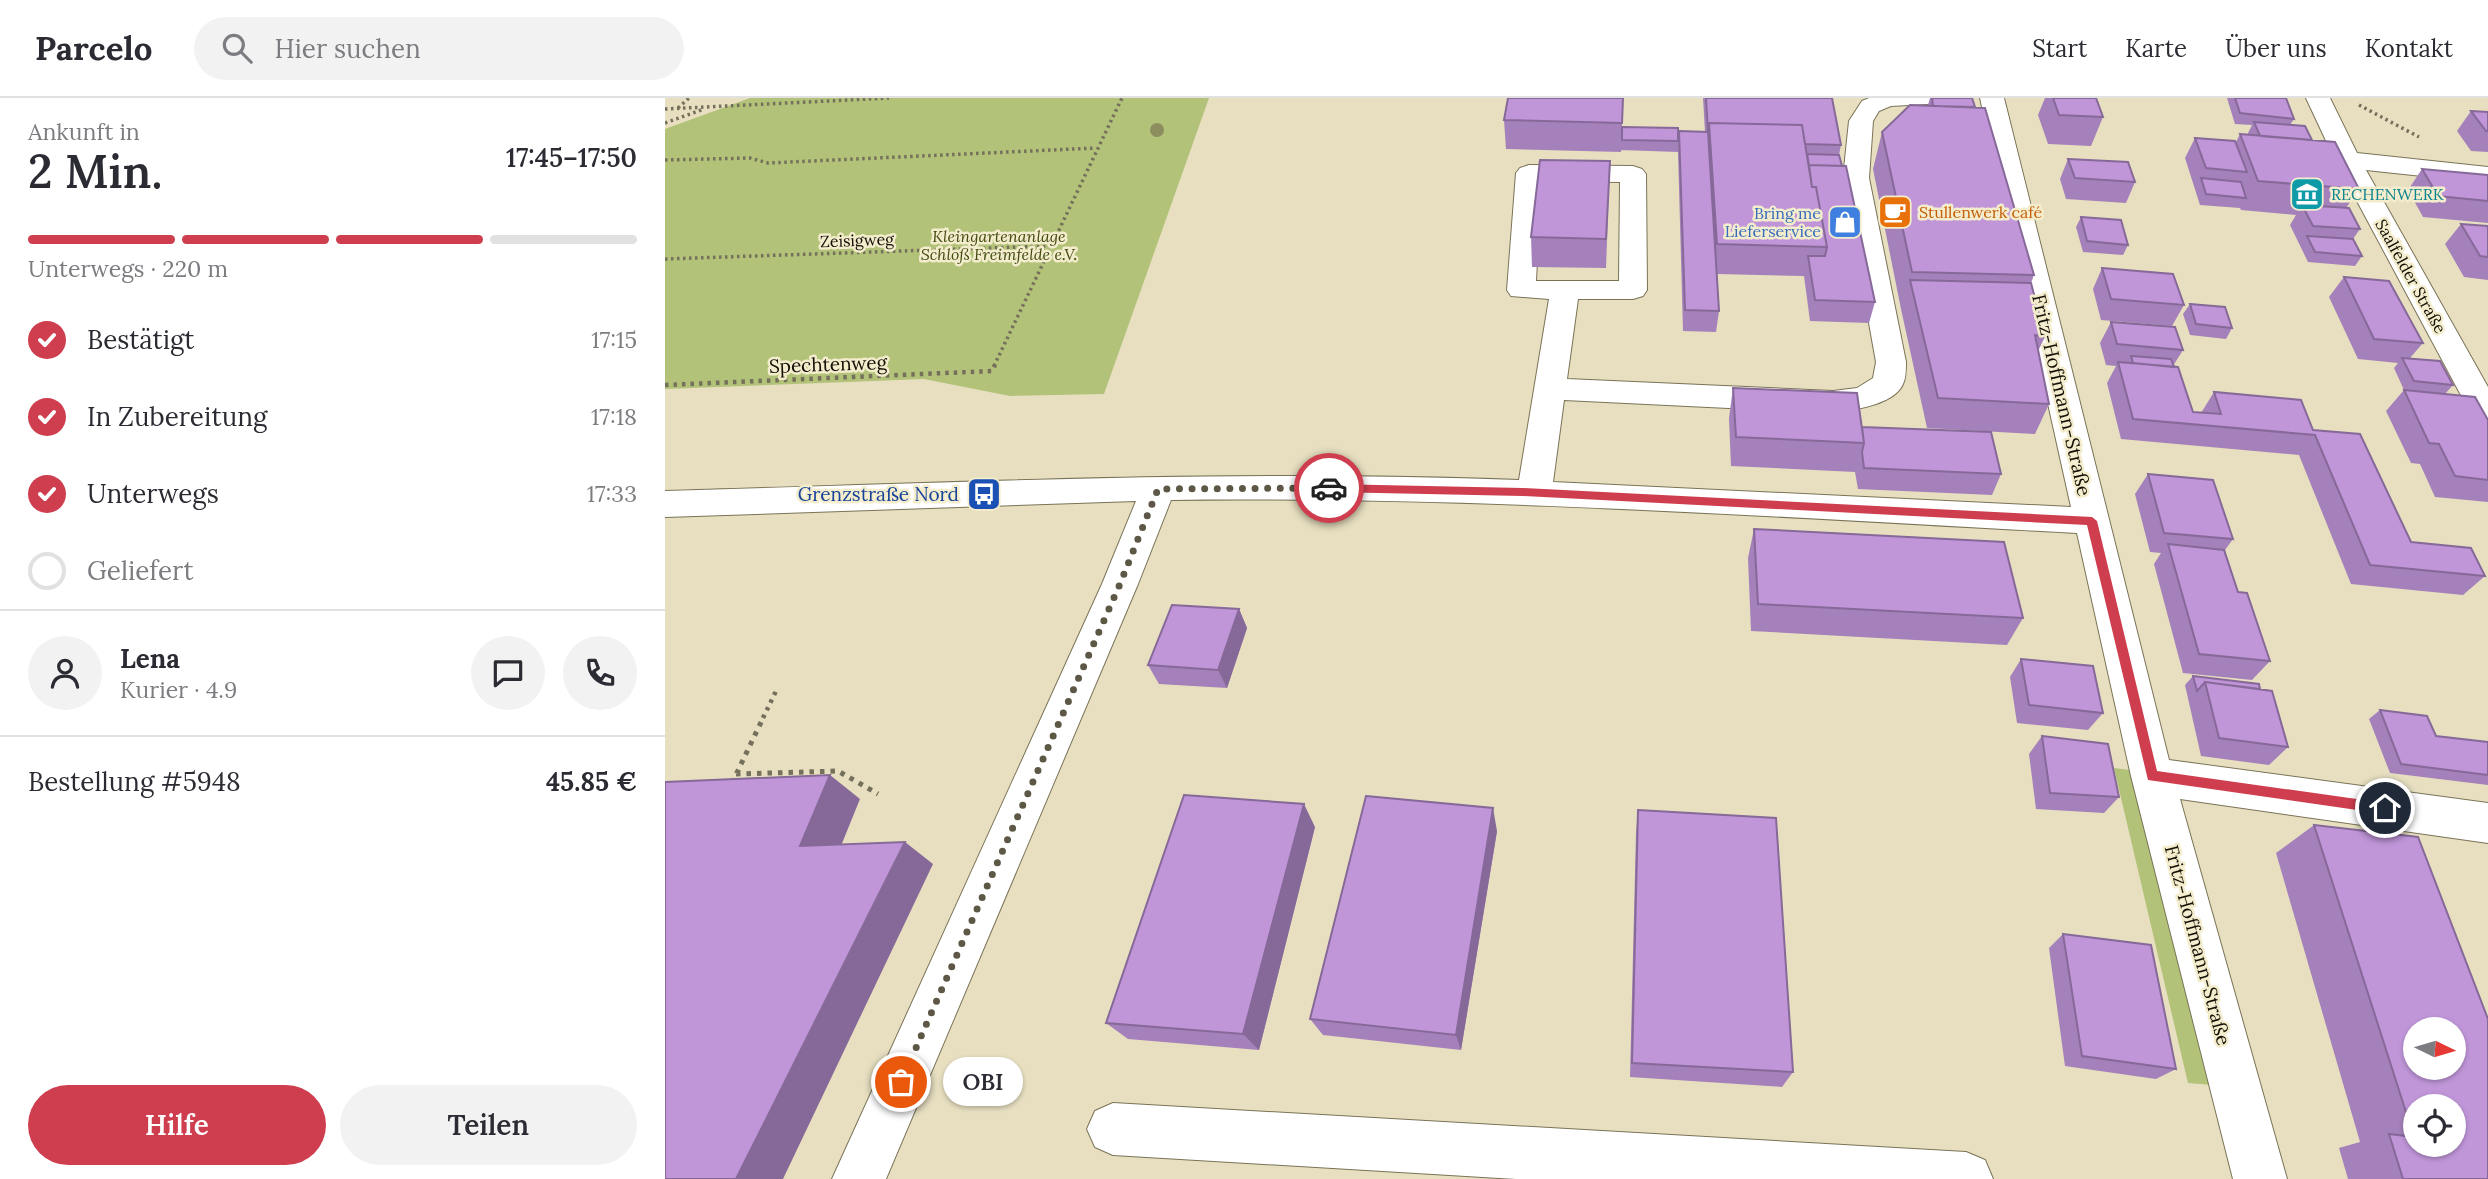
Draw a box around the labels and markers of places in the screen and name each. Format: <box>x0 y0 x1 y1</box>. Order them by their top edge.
museum icon: RECHENWERK <box>2288 175 2326 213</box>
place label: RECHENWERK <box>2331 184 2444 204</box>
cafe icon: Stullenwerk café <box>1876 193 1914 231</box>
place label: Stullenwerk café <box>1919 202 2043 222</box>
place label: Bring me Lieferservice <box>1725 203 1821 241</box>
shop icon: Bring me Lieferservice <box>1826 203 1864 241</box>
bus stop icon: Grenzstraße Nord <box>965 475 1003 513</box>
place label: Grenzstraße Nord <box>798 482 959 506</box>
pin <box>2355 778 2415 838</box>
pin <box>871 1052 931 1112</box>
callout: OBI <box>943 1058 1023 1107</box>

